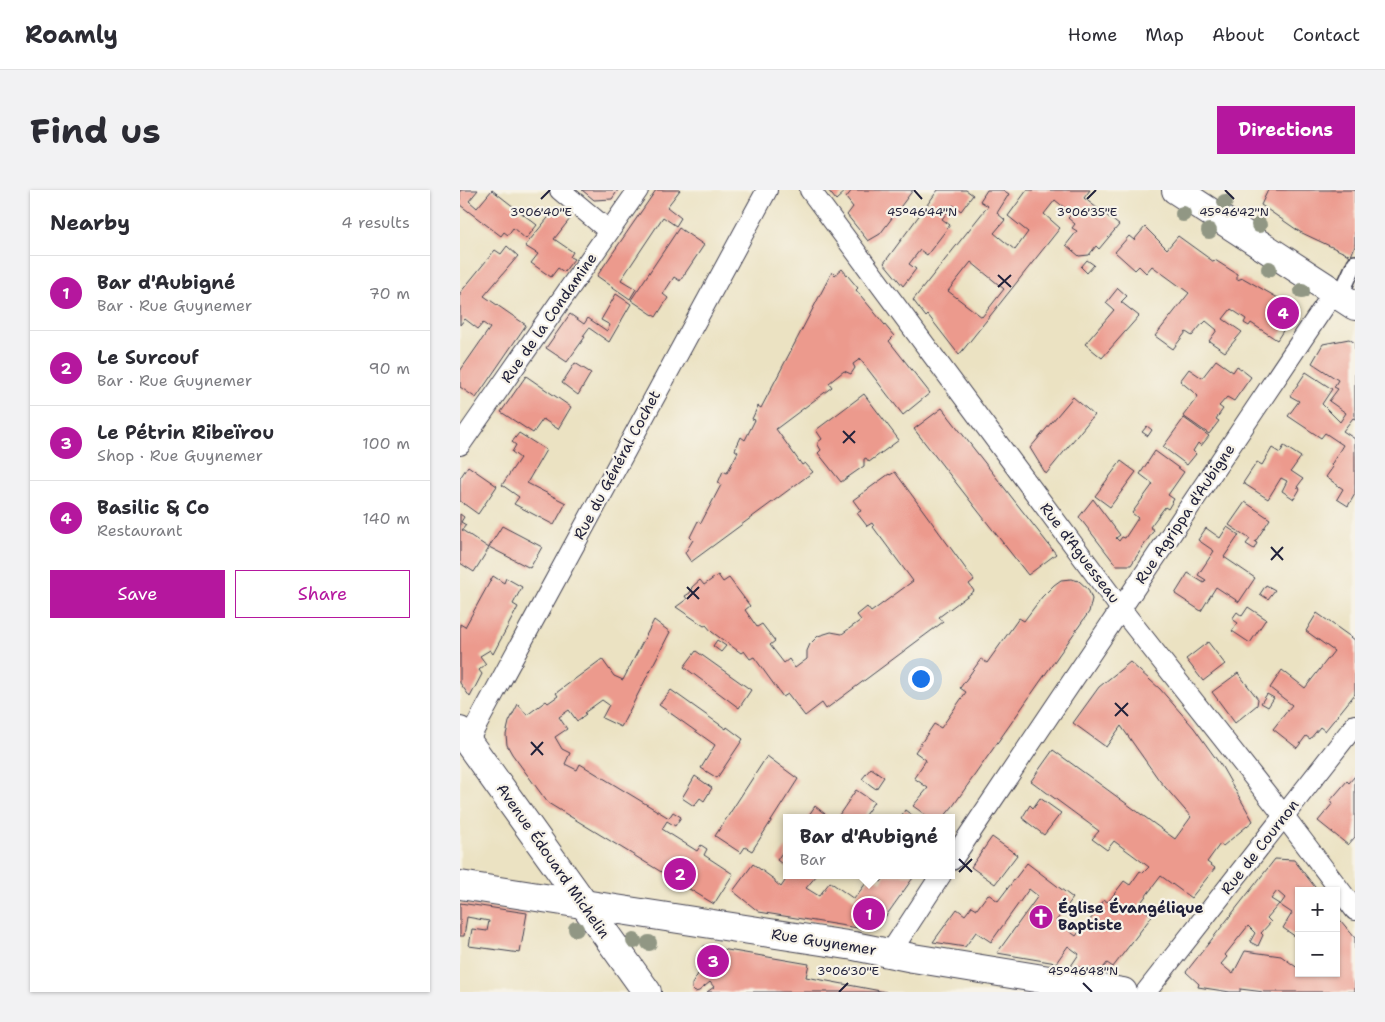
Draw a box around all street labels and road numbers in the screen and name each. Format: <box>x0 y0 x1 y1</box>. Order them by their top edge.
street label: Rue de la Condamine <box>497 249 601 387</box>
street label: Rue du Général Cochet <box>569 387 665 543</box>
street label: Rue Agrippa d'Aubigne <box>1131 440 1239 588</box>
street label: Rue d'Aguesseau <box>1036 499 1124 607</box>
street label: Avenue Édouard Michelin <box>492 779 615 942</box>
street label: Rue de Cournon <box>1217 795 1303 899</box>
street label: Rue Guynemer <box>770 924 878 960</box>

